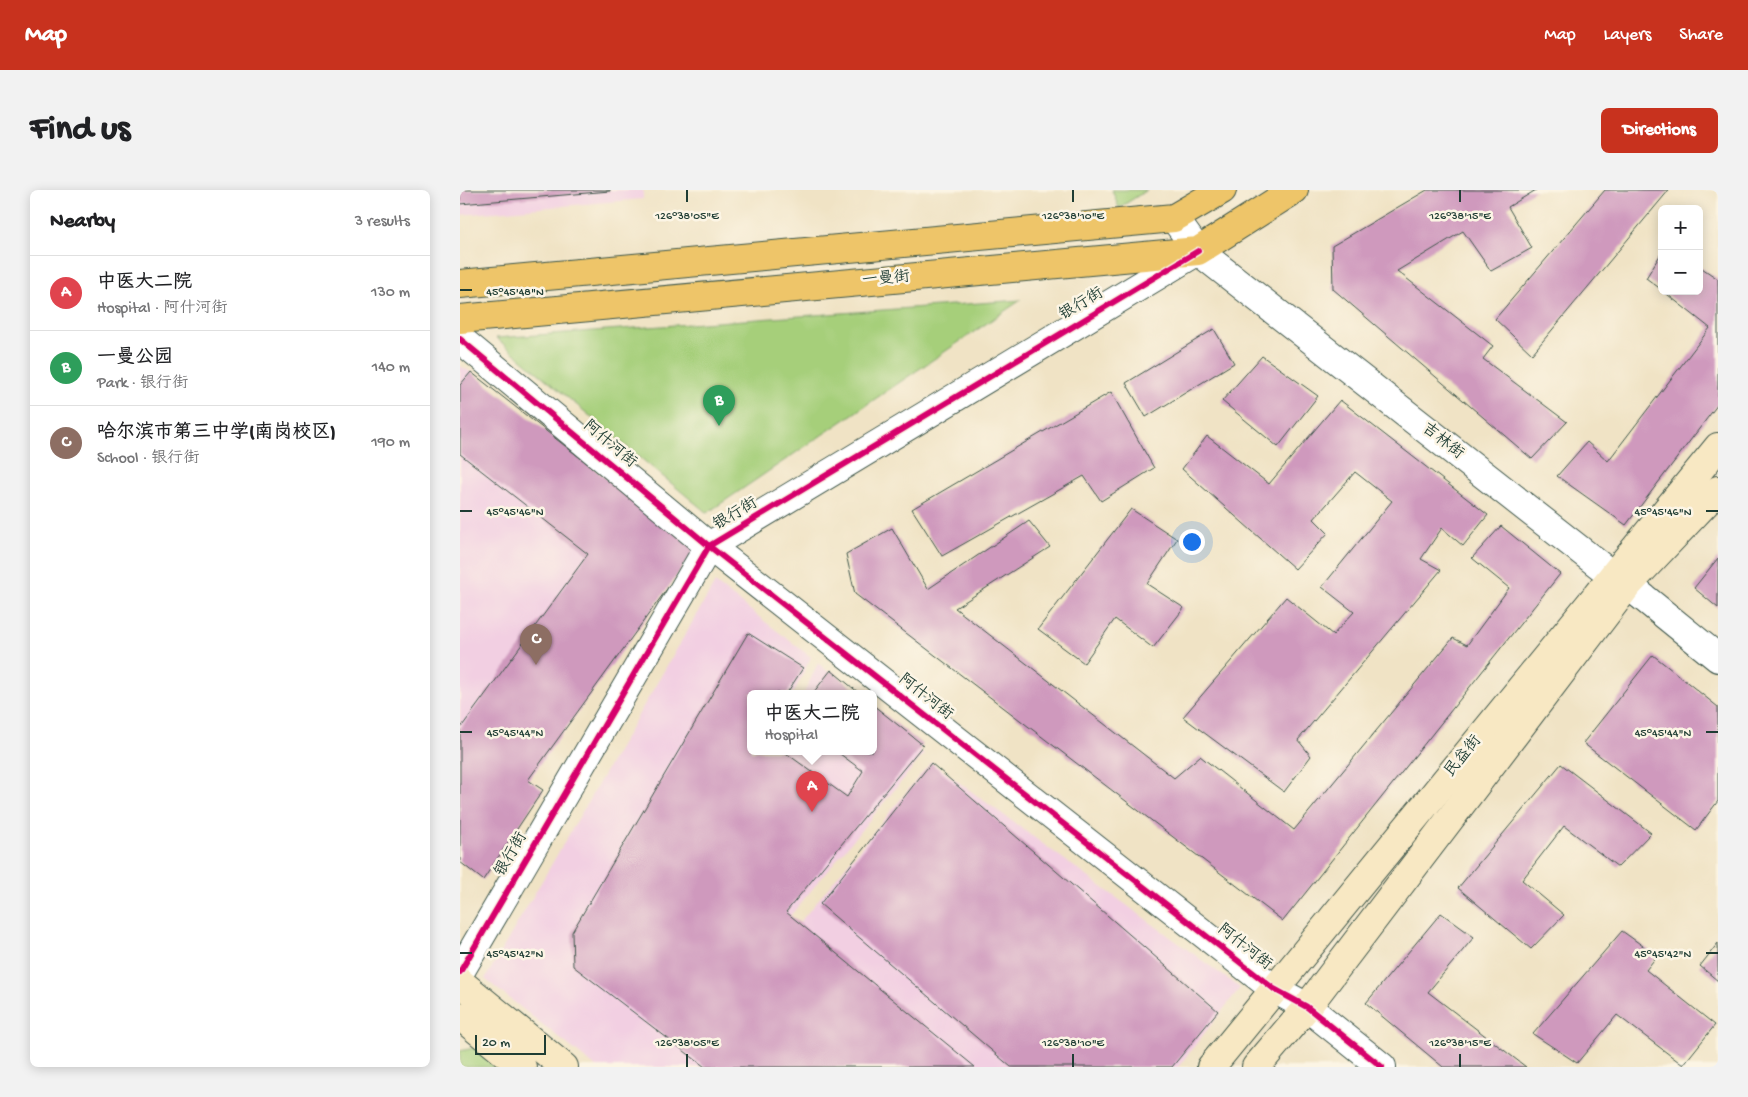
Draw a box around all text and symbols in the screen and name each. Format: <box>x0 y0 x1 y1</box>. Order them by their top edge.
text: Map <box>25 21 67 50</box>
text: Map <box>1544 25 1576 46</box>
text: Layers <box>1604 25 1651 46</box>
text: Share <box>1679 25 1723 46</box>
button: Directions <box>1601 108 1718 153</box>
text: Find us <box>30 110 130 151</box>
map controls <box>1658 205 1703 295</box>
button: + <box>1658 205 1703 250</box>
text: Nearby <box>50 210 115 235</box>
text: 126°38'05"E <box>654 210 719 224</box>
text: 126°38'10"E <box>1041 210 1105 224</box>
text: 126°38'15"E <box>1428 210 1491 224</box>
text: 3 results <box>355 213 410 232</box>
button: − <box>1658 250 1703 295</box>
street label: 一曼街 <box>861 267 911 292</box>
text: 中医大二院 <box>97 272 192 295</box>
text: A <box>61 284 71 303</box>
text: 130 m <box>371 284 410 303</box>
street label: 银行街 <box>1056 284 1107 326</box>
text: 45°45'48"N <box>486 286 544 300</box>
text: Hospital · 阿什河街 <box>97 300 227 319</box>
text: 一曼公园 <box>97 347 173 370</box>
text: B <box>62 359 70 378</box>
text: 140 m <box>372 359 410 378</box>
text: Park · 银行街 <box>97 375 188 394</box>
pin: B <box>703 385 735 426</box>
street label: 阿什河街 <box>578 416 640 473</box>
street label: 吉林街 <box>1417 418 1468 464</box>
text: 哈尔滨市第三中学(南岗校区) <box>97 422 336 445</box>
text: C <box>62 434 70 453</box>
text: 190 m <box>371 434 410 453</box>
text: School · 银行街 <box>97 450 199 469</box>
street label: 银行街 <box>710 494 761 536</box>
text: 45°45'46"N <box>487 506 544 520</box>
text: 45°45'46"N <box>1635 506 1692 520</box>
your location <box>1179 529 1205 555</box>
pin: C <box>520 624 552 665</box>
street label: 阿什河街 <box>894 670 957 725</box>
popup <box>747 690 877 755</box>
text: 中医大二院 <box>764 704 860 727</box>
text: 45°45'44"N <box>487 727 543 741</box>
text: Hospital <box>764 727 818 746</box>
text: 45°45'44"N <box>1635 727 1691 741</box>
street label: 民益街 <box>1441 732 1486 782</box>
pin: A <box>796 771 828 812</box>
street label: 银行街 <box>491 829 532 881</box>
street label: 阿什河街 <box>1213 920 1276 975</box>
text: 45°45'42"N <box>487 948 544 962</box>
text: 45°45'42"N <box>1635 948 1692 962</box>
scale bar <box>475 1032 546 1055</box>
text: 20 m <box>482 1035 510 1052</box>
text: 126°38'05"E <box>654 1037 719 1051</box>
text: 126°38'10"E <box>1041 1037 1105 1051</box>
text: 126°38'15"E <box>1428 1037 1491 1051</box>

